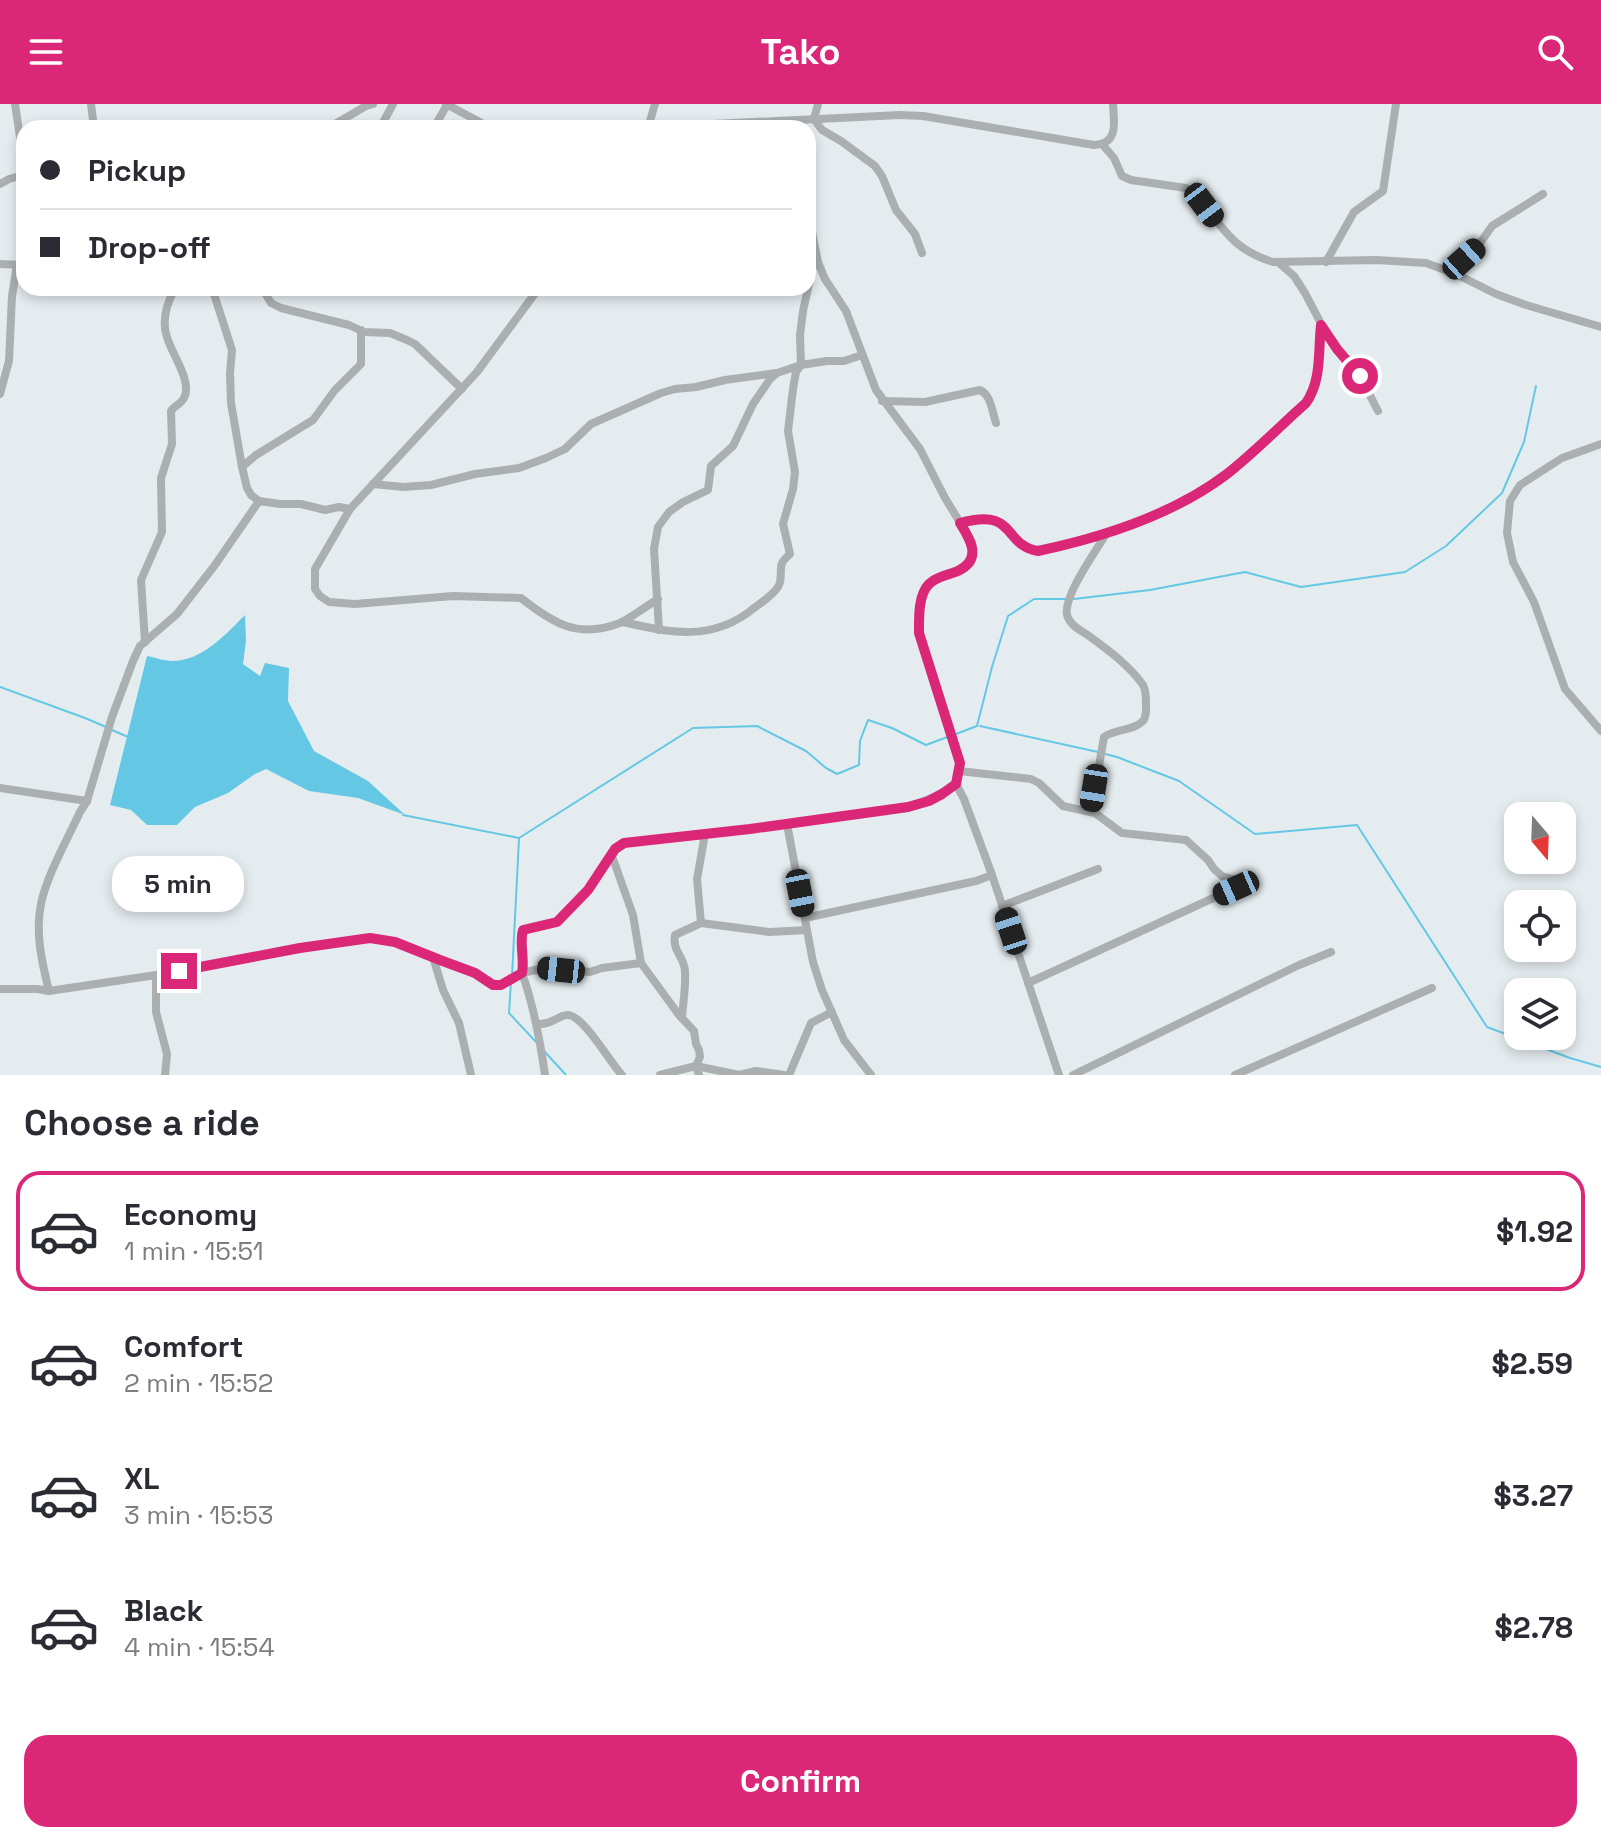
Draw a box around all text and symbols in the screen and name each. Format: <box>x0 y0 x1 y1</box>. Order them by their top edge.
text: Tako <box>760 29 841 75</box>
icon: menu <box>24 30 68 74</box>
icon: search <box>1533 30 1577 74</box>
text: Pickup <box>88 151 186 190</box>
car <box>1180 179 1228 231</box>
text: Drop-off <box>88 228 211 267</box>
car <box>1438 234 1490 284</box>
route start <box>1342 358 1378 394</box>
car <box>1078 762 1110 814</box>
north arrow <box>1504 802 1576 874</box>
map controls <box>1504 802 1576 1050</box>
callout: 5 min <box>113 855 245 911</box>
text: 5 min <box>144 867 212 901</box>
car <box>784 867 816 919</box>
car <box>1209 867 1263 909</box>
button: locate <box>1504 890 1576 962</box>
car <box>992 904 1030 958</box>
route end <box>161 953 197 989</box>
car <box>536 956 586 984</box>
button: layers <box>1504 978 1576 1050</box>
text: Choose a ride <box>24 1100 260 1146</box>
icon: car <box>28 1195 100 1267</box>
text: Economy <box>124 1195 257 1234</box>
text: $1.92 <box>1496 1212 1573 1251</box>
text: 1 min · 15:51 <box>124 1234 264 1268</box>
icon: car <box>28 1327 100 1399</box>
text: Comfort <box>124 1327 243 1366</box>
text: $2.59 <box>1492 1344 1573 1383</box>
text: 2 min · 15:52 <box>124 1366 273 1400</box>
icon: car <box>28 1459 100 1531</box>
text: XL <box>124 1459 160 1498</box>
text: $3.27 <box>1494 1476 1573 1515</box>
text: 3 min · 15:53 <box>124 1498 274 1532</box>
icon: car <box>28 1591 100 1663</box>
text: Black <box>124 1591 203 1630</box>
text: $2.78 <box>1494 1608 1573 1647</box>
text: 4 min · 15:54 <box>124 1630 275 1664</box>
button: Confirm <box>24 1735 1577 1827</box>

